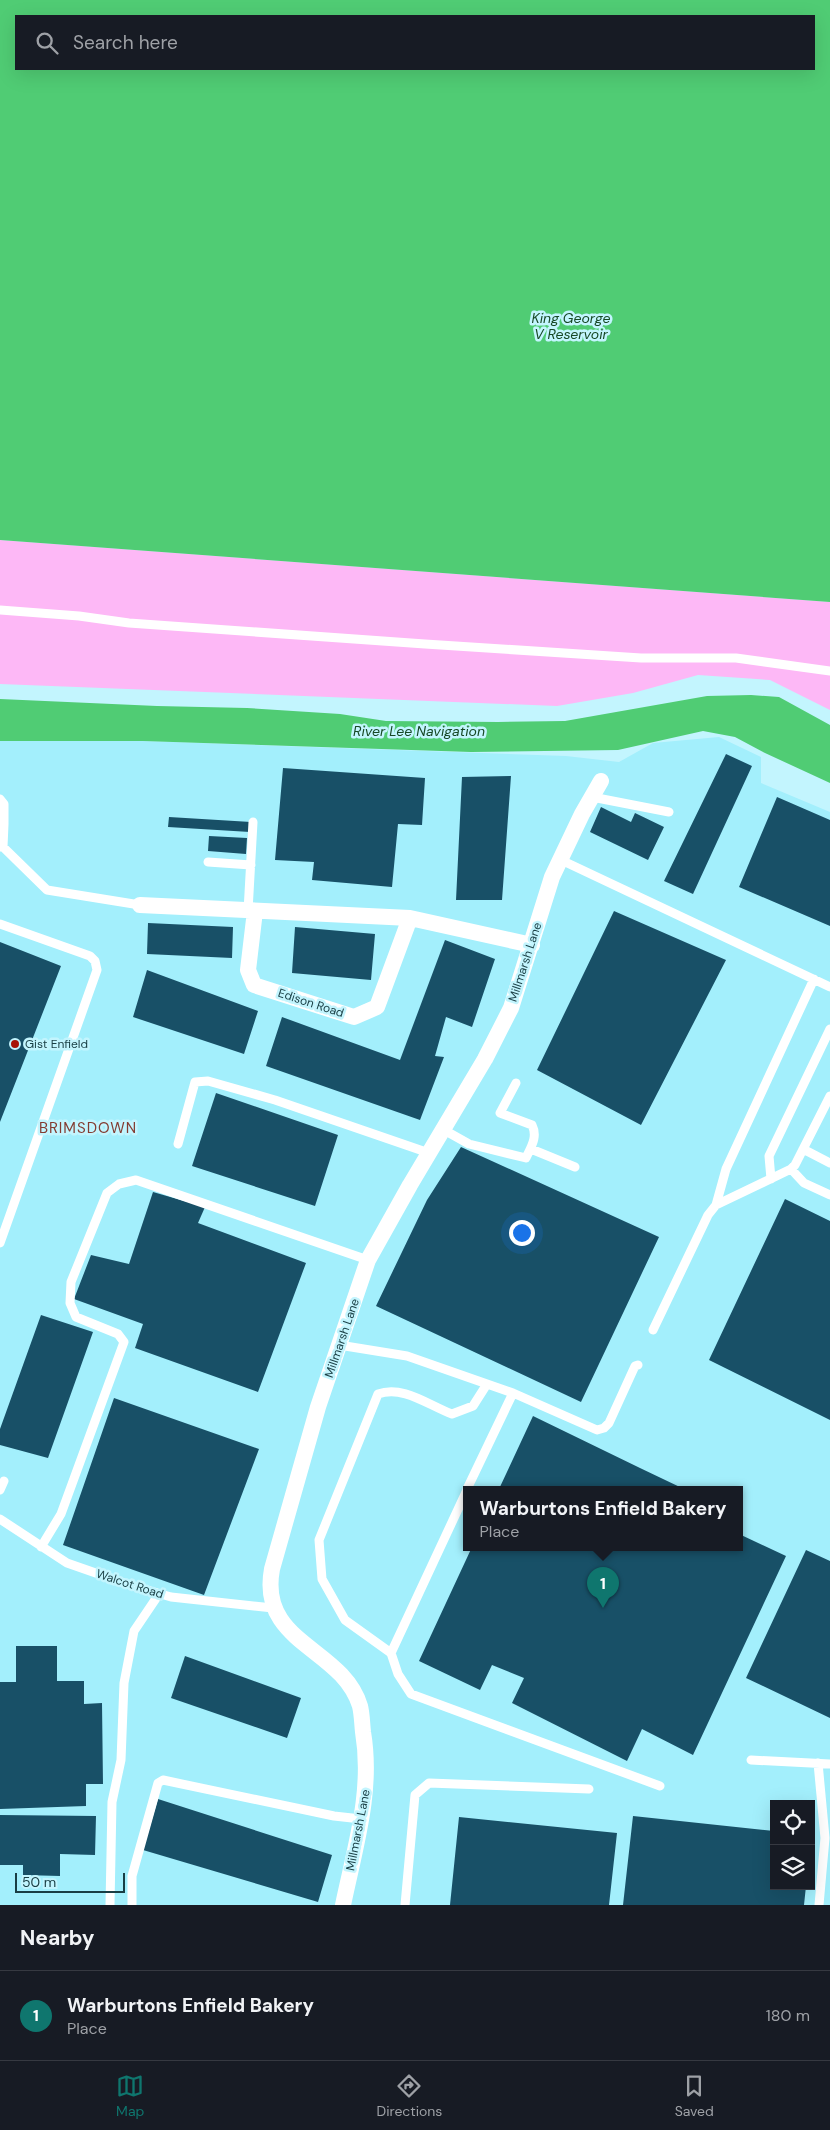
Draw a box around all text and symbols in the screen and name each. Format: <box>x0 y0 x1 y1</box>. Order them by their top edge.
search box <box>15 15 815 70</box>
icon: search <box>33 29 61 57</box>
text: Search here <box>73 30 178 55</box>
water label: King George V Reservoir <box>532 309 610 343</box>
water label: River Lee Navigation <box>353 722 485 740</box>
street label: Millmarsh Lane <box>505 920 545 1004</box>
street label: Edison Road <box>276 985 346 1021</box>
place label: Gist Enfield <box>25 1036 88 1052</box>
marker: Gist Enfield <box>9 1038 21 1050</box>
district label: BRIMSDOWN <box>39 1118 137 1138</box>
your location <box>509 1220 535 1246</box>
street label: Millmarsh Lane <box>321 1296 363 1380</box>
popup <box>463 1486 743 1551</box>
text: Warburtons Enfield Bakery <box>480 1496 726 1521</box>
text: Place <box>480 1521 519 1542</box>
street label: Walcot Road <box>94 1566 166 1602</box>
pin: 1 <box>587 1567 619 1608</box>
street label: Millmarsh Lane <box>342 1788 374 1872</box>
map controls <box>770 1800 815 1890</box>
button: locate <box>770 1800 815 1845</box>
button: layers <box>770 1845 815 1890</box>
scale bar <box>15 1870 125 1893</box>
text: 50 m <box>22 1873 56 1891</box>
text: Nearby <box>20 1924 94 1952</box>
text: Warburtons Enfield Bakery <box>67 1993 314 2018</box>
text: 1 <box>33 2005 39 2026</box>
text: 180 m <box>766 2005 810 2026</box>
text: Place <box>67 2018 107 2039</box>
tab: Map <box>116 2072 144 2120</box>
tab: Directions <box>377 2072 442 2120</box>
tab: Saved <box>675 2072 714 2120</box>

